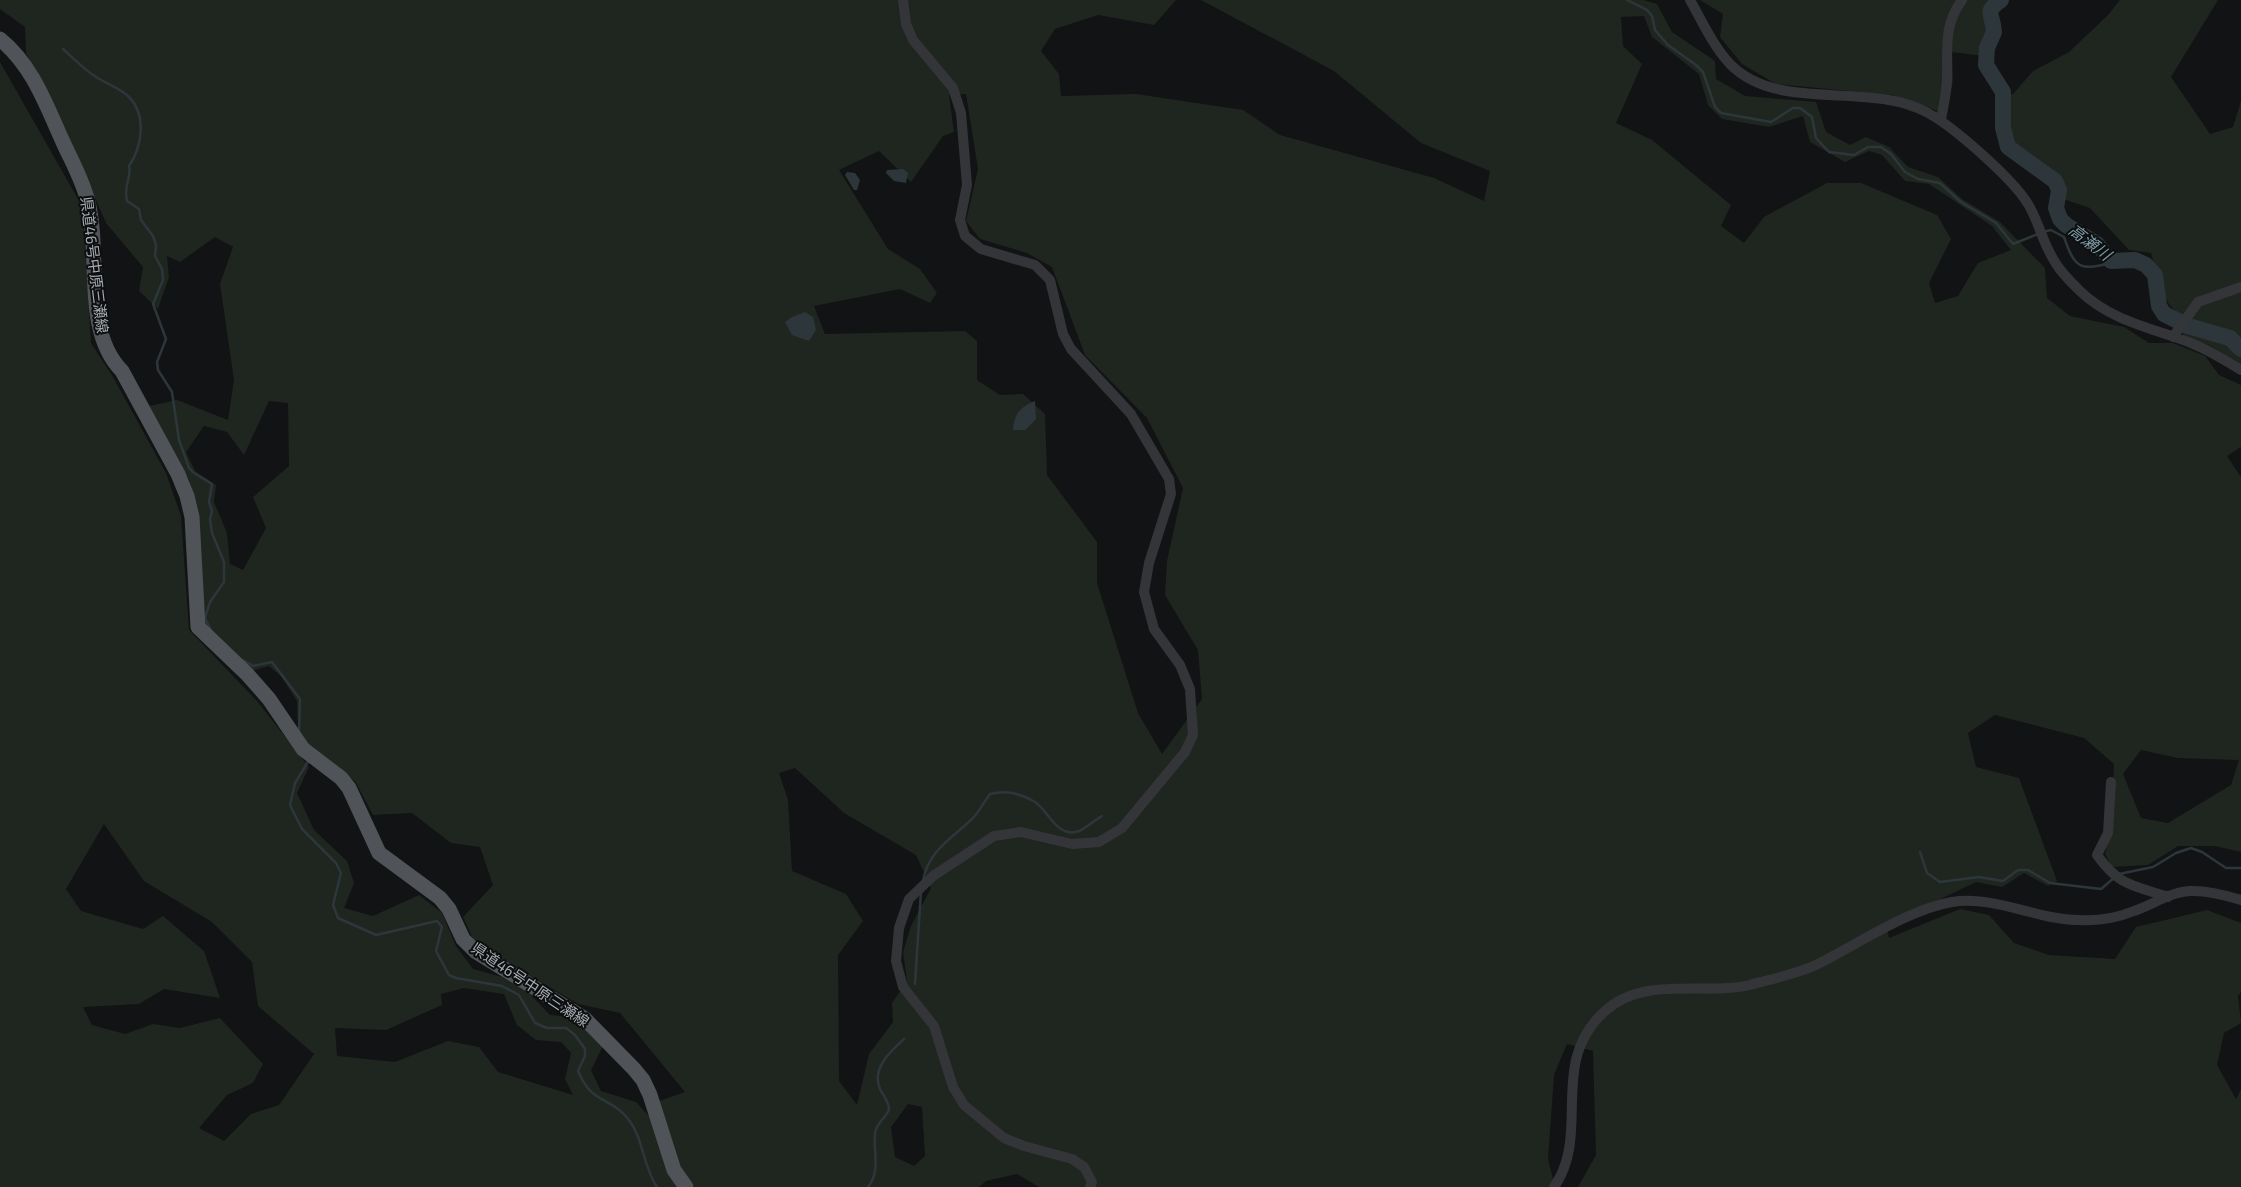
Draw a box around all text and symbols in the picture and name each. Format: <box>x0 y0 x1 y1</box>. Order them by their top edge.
street label: 県道46号中原三瀬線 <box>78 195 112 334</box>
water label: 高瀬川 <box>2065 220 2117 265</box>
street label: 県道46号中原三瀬線 <box>468 938 593 1030</box>

